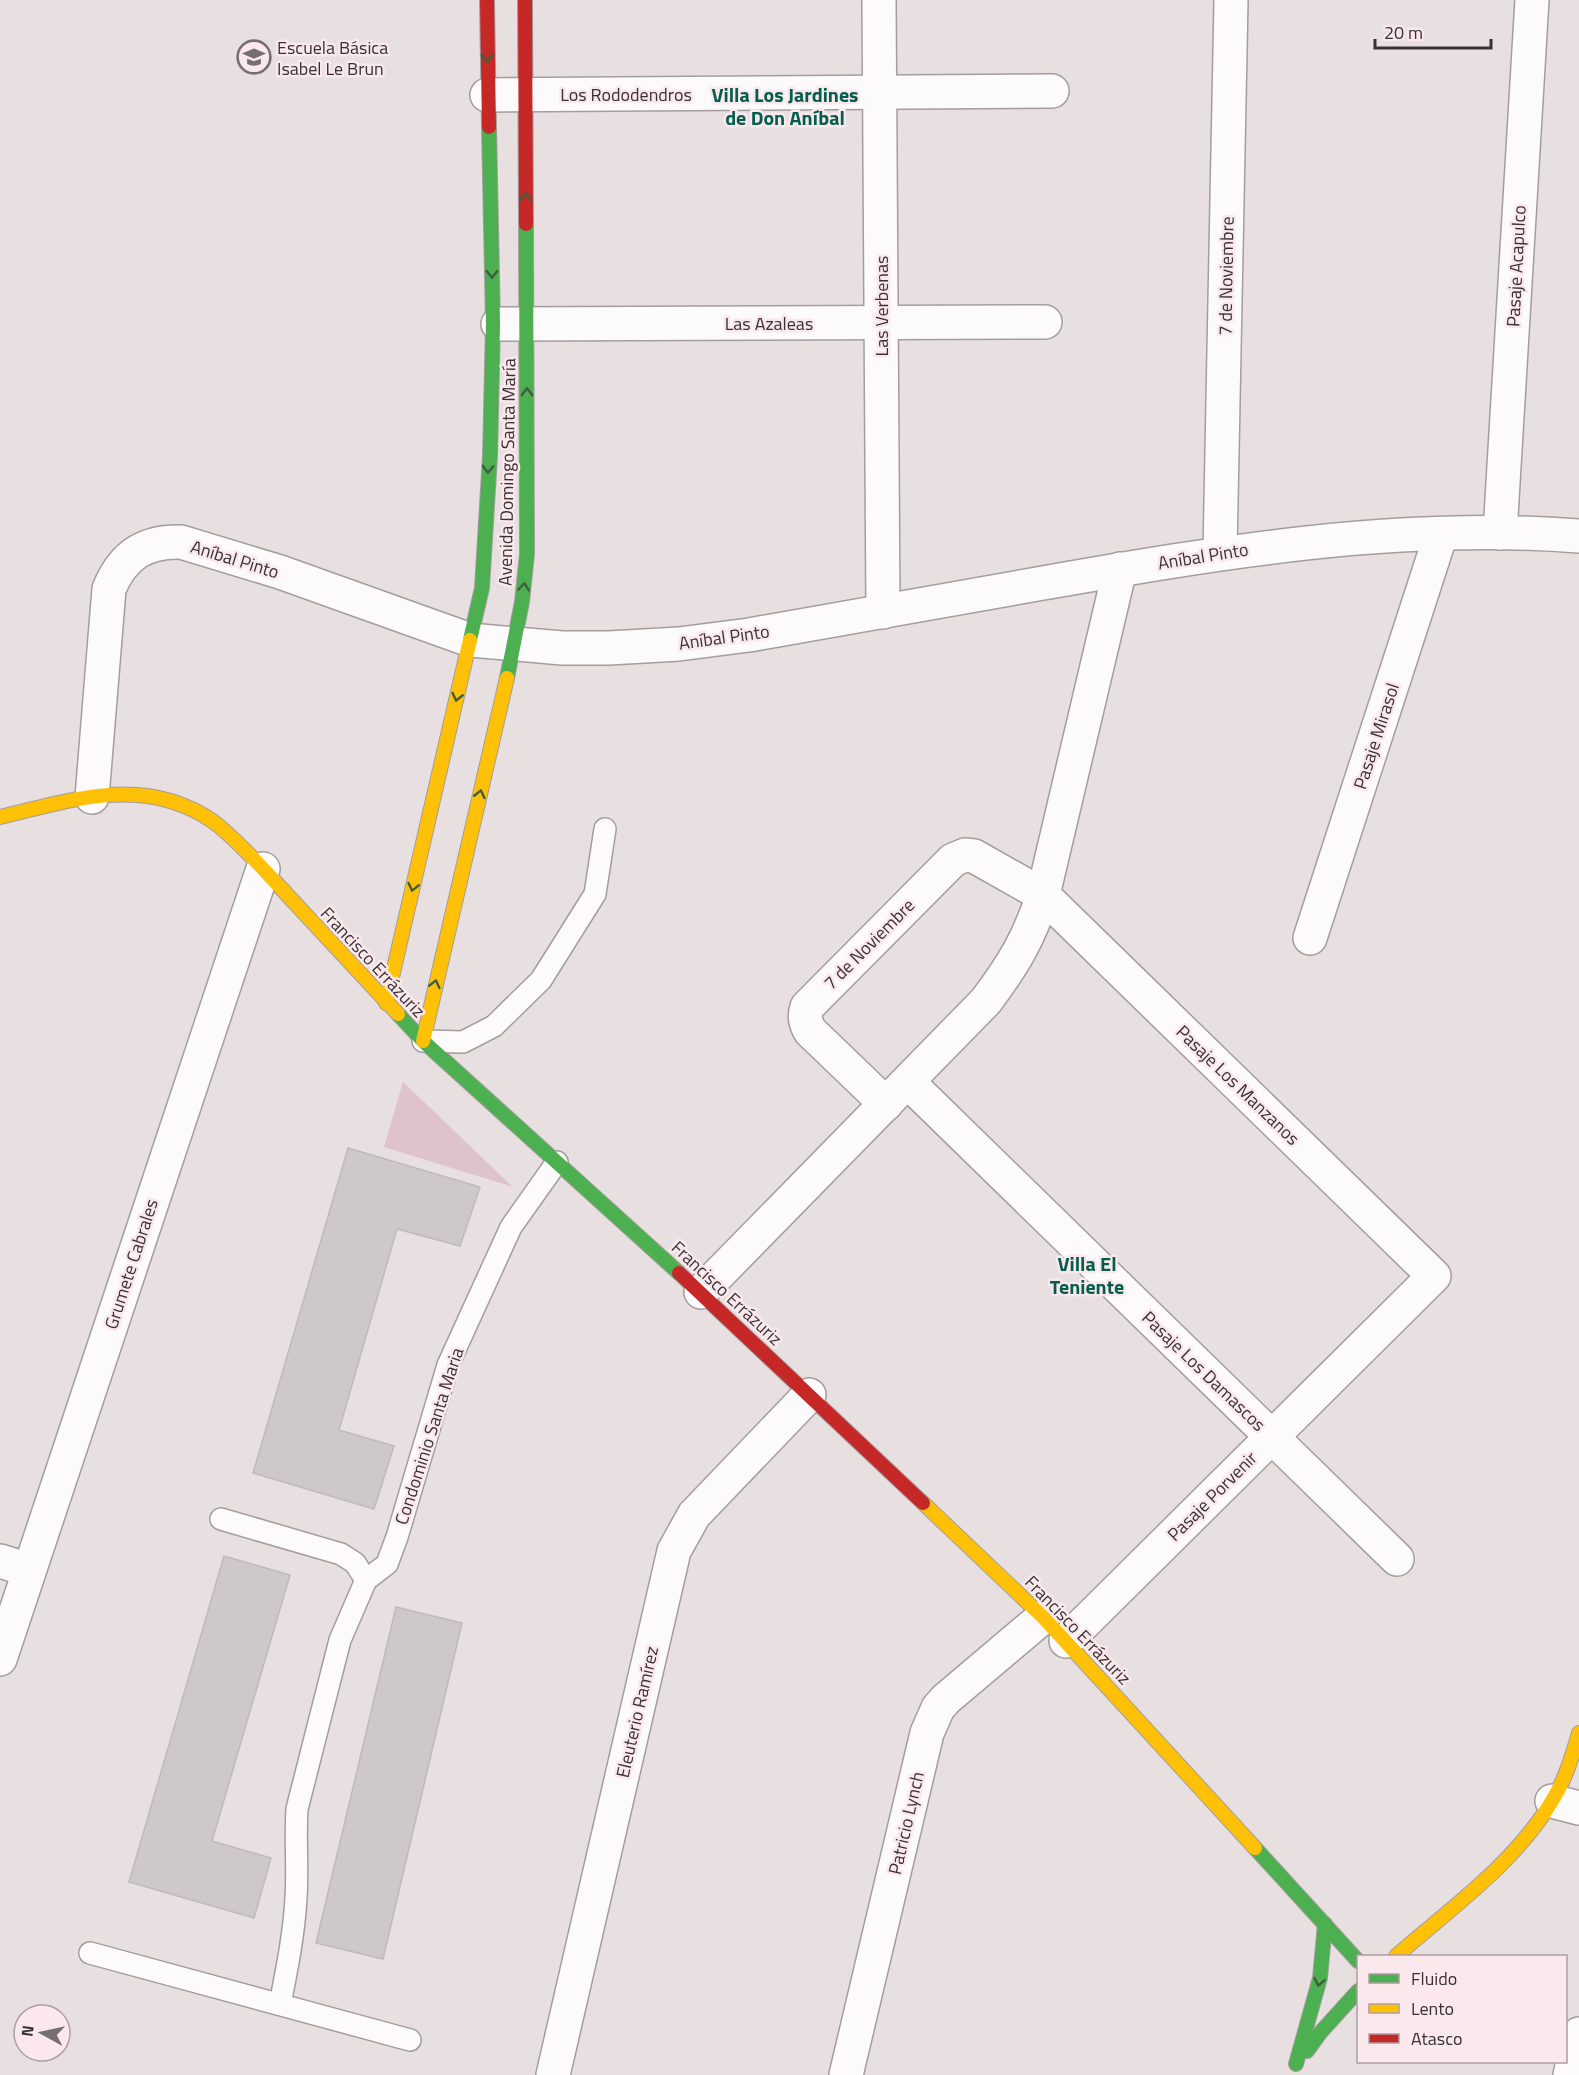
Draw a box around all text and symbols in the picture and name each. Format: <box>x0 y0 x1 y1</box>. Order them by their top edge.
scale bar <box>1375 12 1490 50</box>
text: 20 m <box>1384 19 1423 46</box>
place label: Escuela Básica Isabel Le Brun <box>277 34 388 82</box>
school or university icon: Escuela Básica Isabel Le Brun <box>236 39 272 75</box>
one-way arrow <box>481 54 493 63</box>
district label: Villa Los Jardines de Don Aníbal <box>711 79 859 133</box>
street label: Los Rododendros <box>560 81 692 108</box>
one-way arrow <box>520 193 532 202</box>
street label: Pasaje Acapulco <box>1499 204 1533 328</box>
street label: 7 de Noviembre <box>1211 216 1241 336</box>
street label: Las Verbenas <box>868 256 895 356</box>
one-way arrow <box>485 270 498 279</box>
street label: Las Azaleas <box>725 310 813 337</box>
street label: Avenida Domingo Santa María <box>492 358 522 586</box>
one-way arrow <box>521 388 533 397</box>
one-way arrow <box>482 465 495 474</box>
street label: Aníbal Pinto <box>187 533 283 585</box>
street label: Aníbal Pinto <box>1156 536 1250 576</box>
one-way arrow <box>517 582 530 592</box>
street label: Aníbal Pinto <box>677 617 771 657</box>
street label: Pasaje Mirasol <box>1346 679 1406 793</box>
one-way arrow <box>452 692 465 702</box>
one-way arrow <box>473 790 486 800</box>
one-way arrow <box>407 882 420 892</box>
street label: 7 de Noviembre <box>817 892 921 996</box>
street label: Francisco Errázuriz <box>314 901 432 1023</box>
one-way arrow <box>428 979 441 989</box>
street label: Pasaje Los Manzanos <box>1170 1019 1306 1151</box>
street label: Grumete Cabrales <box>97 1195 165 1333</box>
street label: Francisco Errázuriz <box>666 1234 788 1352</box>
district label: Villa El Teniente <box>1050 1248 1124 1302</box>
street label: Pasaje Los Damascos <box>1136 1305 1272 1437</box>
street label: Condominio Santa Maria <box>388 1344 470 1528</box>
street label: Pasaje Porvenir <box>1161 1445 1263 1547</box>
street label: Francisco Errázuriz <box>1019 1569 1137 1691</box>
street label: Eleuterio Ramírez <box>609 1644 665 1780</box>
street label: Patricio Lynch <box>881 1769 931 1877</box>
legend <box>1357 1955 1567 2063</box>
text: Fluido <box>1411 1965 1457 1992</box>
one-way arrow <box>1313 1977 1326 1987</box>
text: Lento <box>1411 1995 1454 2022</box>
north arrow <box>12 2003 72 2063</box>
text: N <box>14 2024 40 2038</box>
text: Atasco <box>1411 2025 1462 2052</box>

